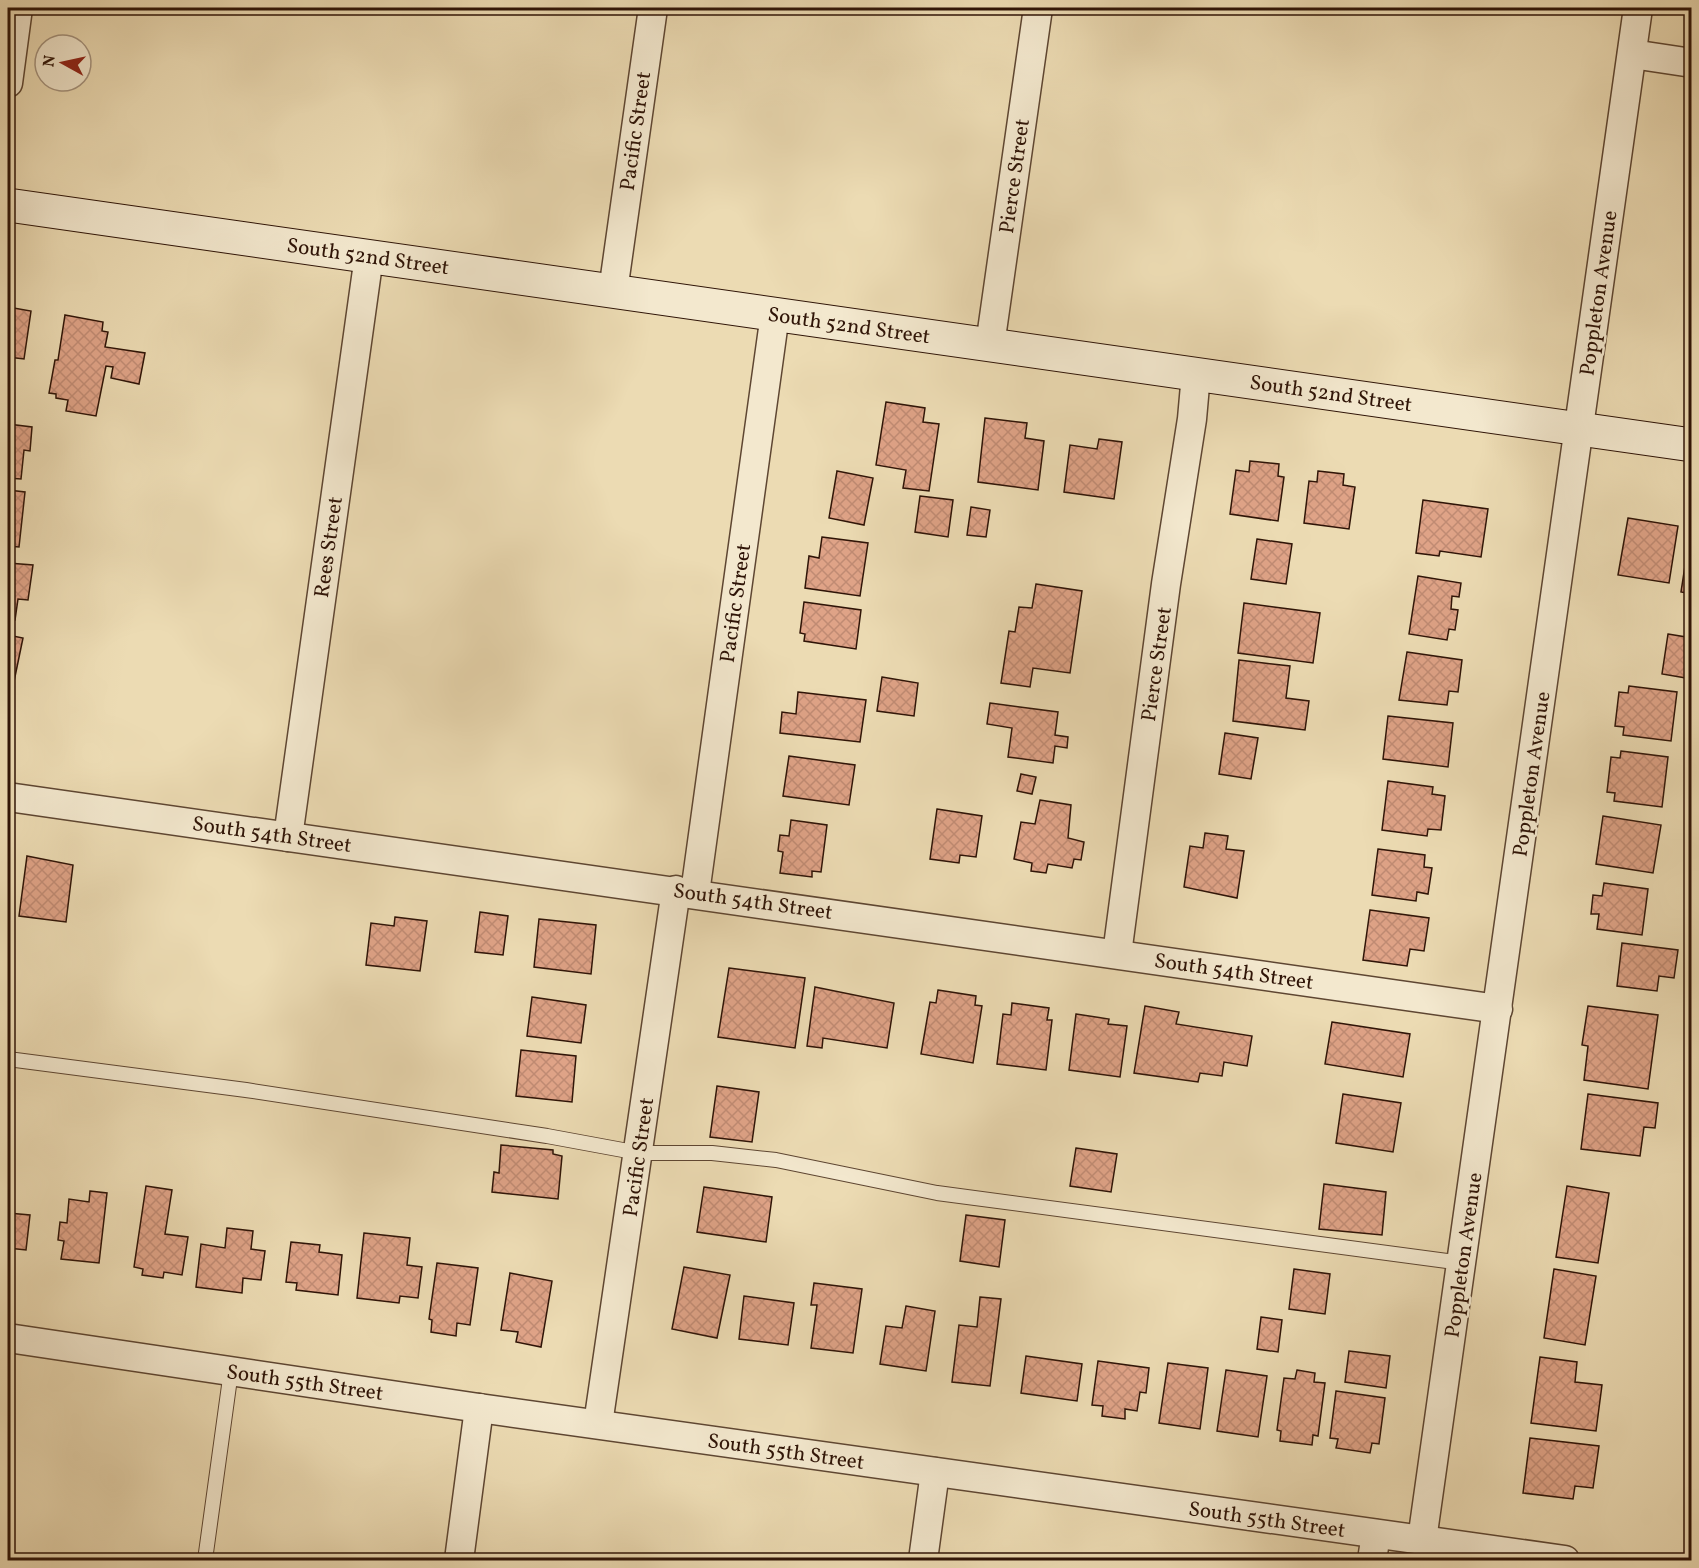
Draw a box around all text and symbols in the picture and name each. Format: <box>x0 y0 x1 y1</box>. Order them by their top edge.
north arrow <box>33 33 93 93</box>
text: N <box>38 54 62 68</box>
street label: Pacific Street <box>614 70 659 193</box>
street label: Pierce Street <box>993 117 1038 236</box>
street label: Poppleton Avenue <box>1574 209 1625 378</box>
street label: South 52nd Street <box>285 232 451 283</box>
street label: South 52nd Street <box>766 301 932 352</box>
street label: South 52nd Street <box>1248 369 1414 420</box>
street label: Rees Street <box>308 495 351 600</box>
street label: Pacific Street <box>714 542 759 665</box>
street label: Pierce Street <box>1135 605 1180 724</box>
street label: Poppleton Avenue <box>1507 690 1558 859</box>
street label: South 54th Street <box>190 810 353 861</box>
street label: South 54th Street <box>671 877 834 928</box>
street label: South 54th Street <box>1152 947 1315 998</box>
street label: Pacific Street <box>617 1096 662 1219</box>
street label: Poppleton Avenue <box>1439 1171 1490 1340</box>
street label: South 55th Street <box>225 1358 385 1409</box>
street label: South 55th Street <box>706 1427 866 1478</box>
street label: South 55th Street <box>1187 1495 1347 1546</box>

